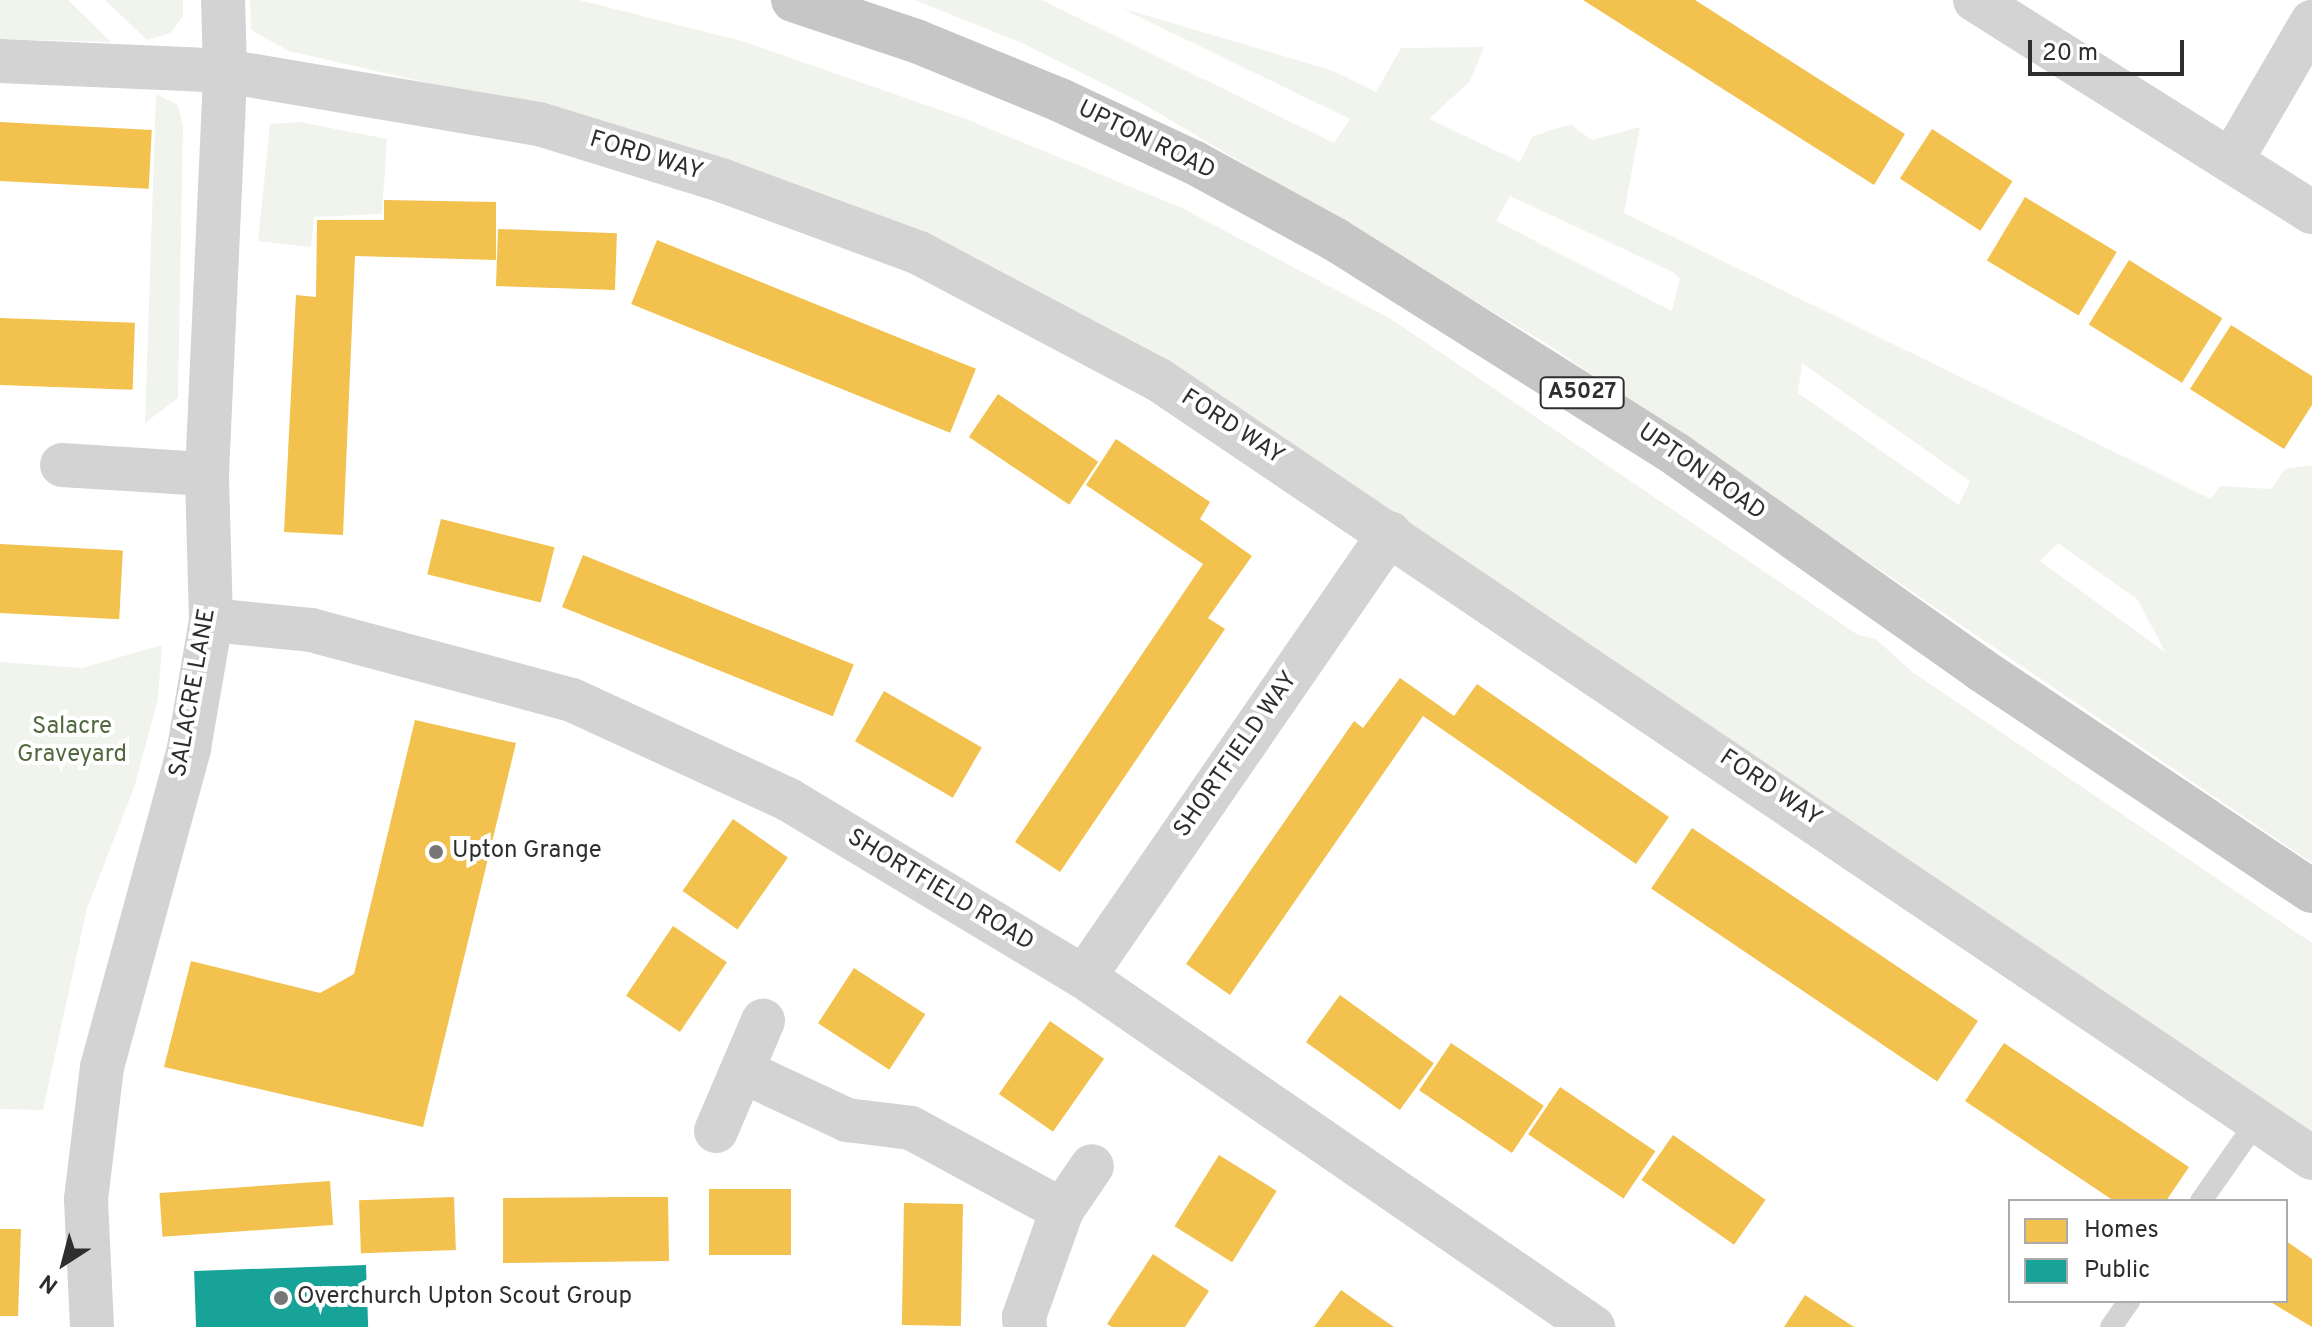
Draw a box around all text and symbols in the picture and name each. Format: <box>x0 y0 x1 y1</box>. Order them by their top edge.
scale bar <box>2032 24 2188 74</box>
text: 20 m <box>2042 39 2098 69</box>
street label: UPTON ROAD <box>1073 95 1219 187</box>
street label: FORD WAY <box>586 126 706 188</box>
road number: A5027 <box>1538 375 1626 411</box>
street label: FORD WAY <box>1175 384 1289 472</box>
street label: UPTON ROAD <box>1632 419 1770 527</box>
street label: SALACRE LANE <box>165 606 223 780</box>
street label: SHORTFIELD WAY <box>1169 666 1305 844</box>
park label: Salacre Graveyard <box>17 714 127 770</box>
street label: FORD WAY <box>1713 744 1827 834</box>
street label: SHORTFIELD ROAD <box>842 824 1038 958</box>
place label: Upton Grange <box>452 838 602 866</box>
marker: Upton Grange <box>427 843 445 861</box>
legend <box>2008 1199 2288 1303</box>
text: Homes <box>2084 1216 2159 1246</box>
north arrow <box>24 1223 104 1303</box>
text: Public <box>2084 1256 2150 1286</box>
text: N <box>35 1267 64 1298</box>
place label: Overchurch Upton Scout Group <box>297 1284 632 1312</box>
marker: Overchurch Upton Scout Group <box>272 1289 290 1307</box>

